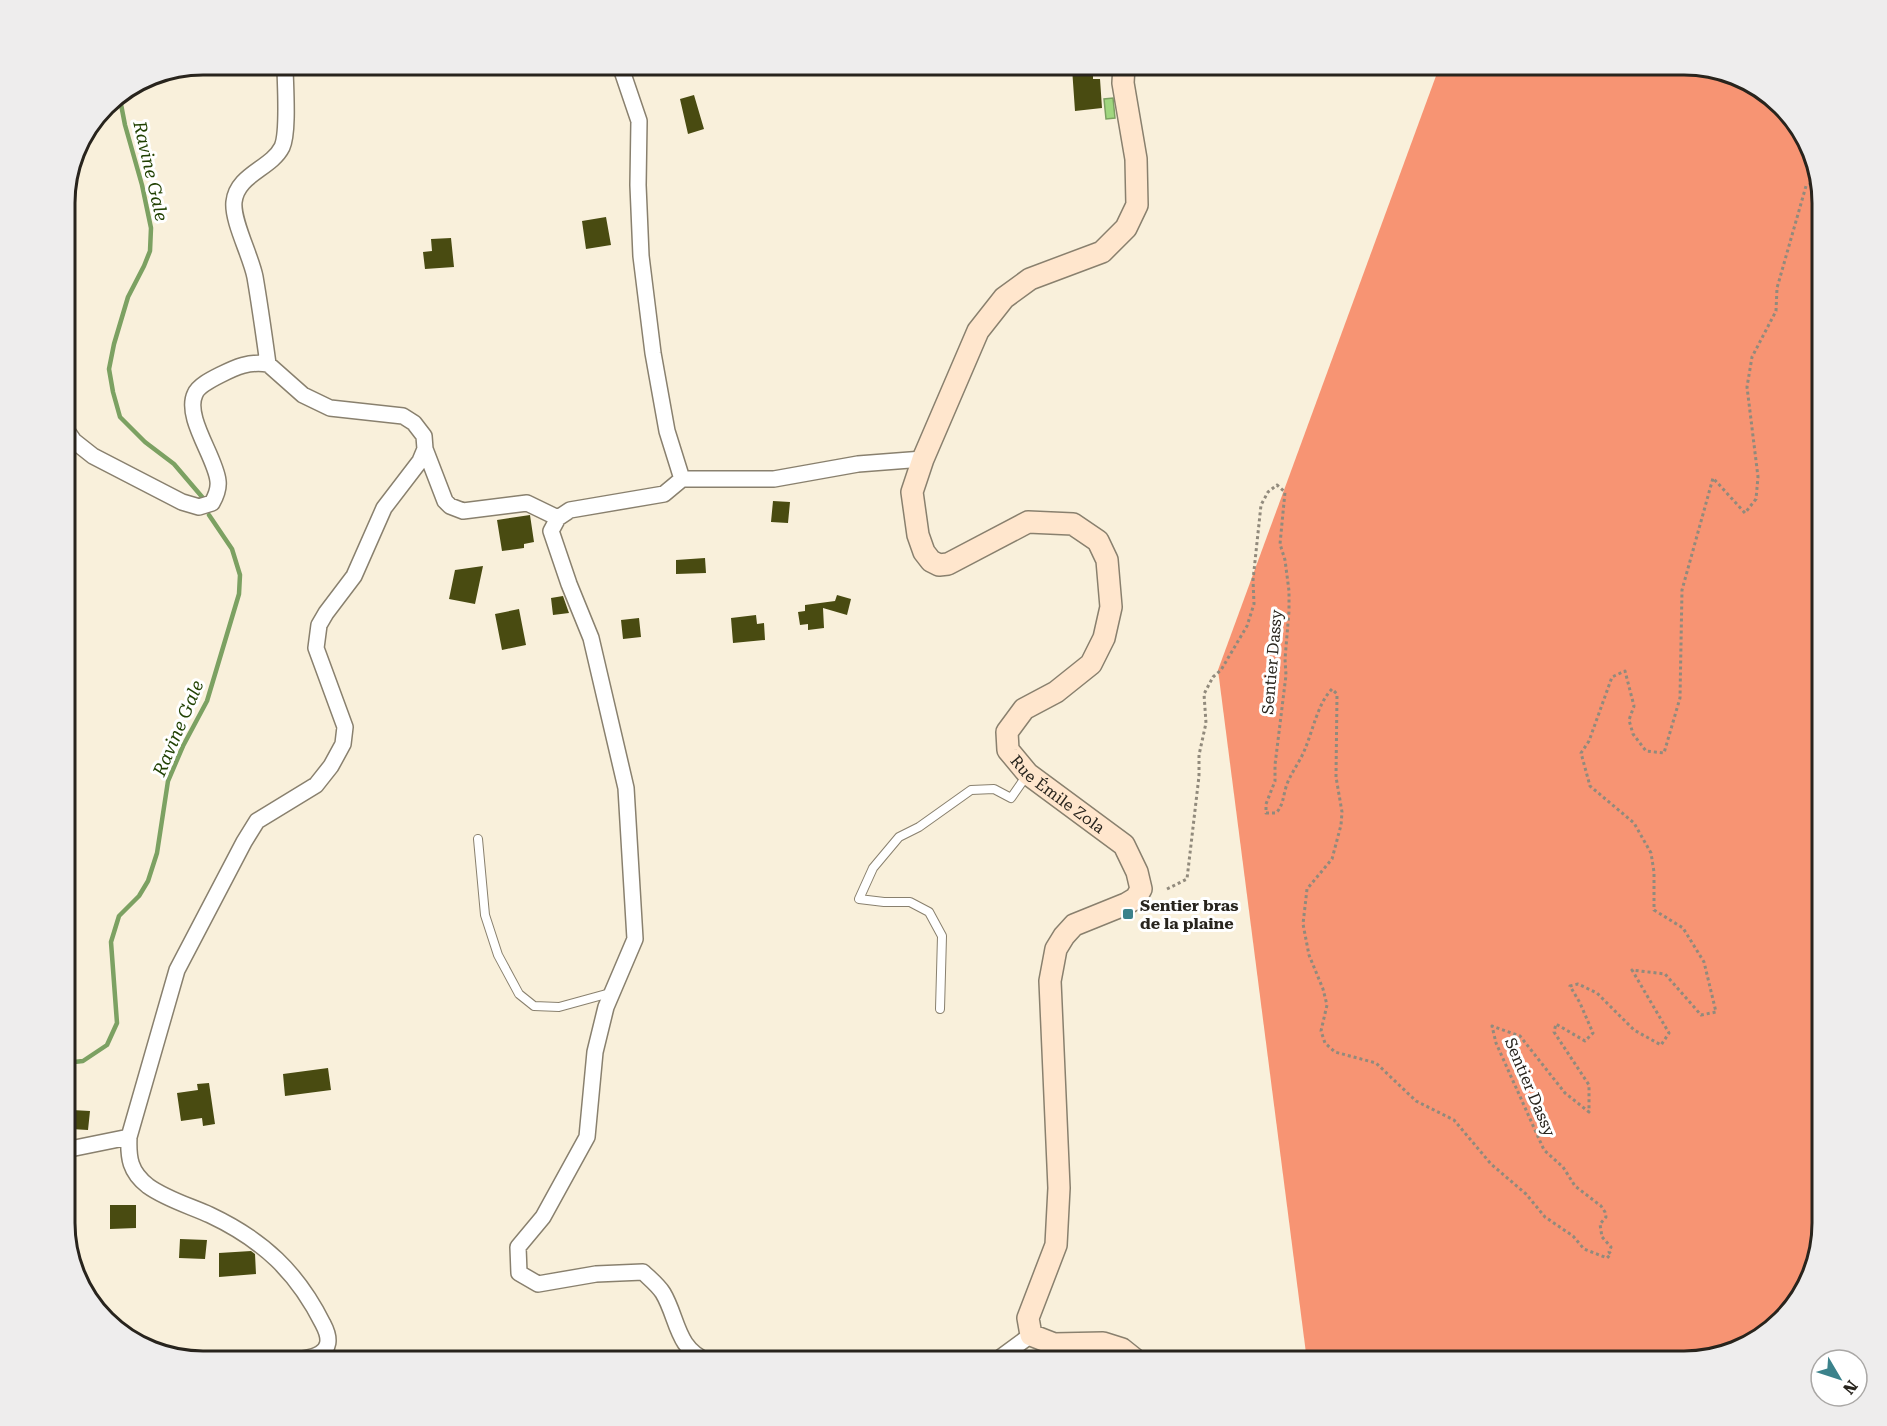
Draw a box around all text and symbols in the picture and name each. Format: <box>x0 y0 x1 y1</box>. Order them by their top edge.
water label: Ravine Gale <box>129 118 173 223</box>
street label: Sentier Dassy <box>1258 608 1286 715</box>
water label: Ravine Gale <box>148 677 208 780</box>
street label: Rue Émile Zola <box>1007 751 1109 837</box>
place label: Sentier bras de la plaine <box>1140 896 1239 933</box>
marker: Sentier bras de la plaine <box>1121 907 1135 921</box>
street label: Sentier Dassy <box>1501 1035 1560 1140</box>
north arrow <box>1809 1348 1869 1408</box>
text: N <box>1839 1376 1862 1398</box>

